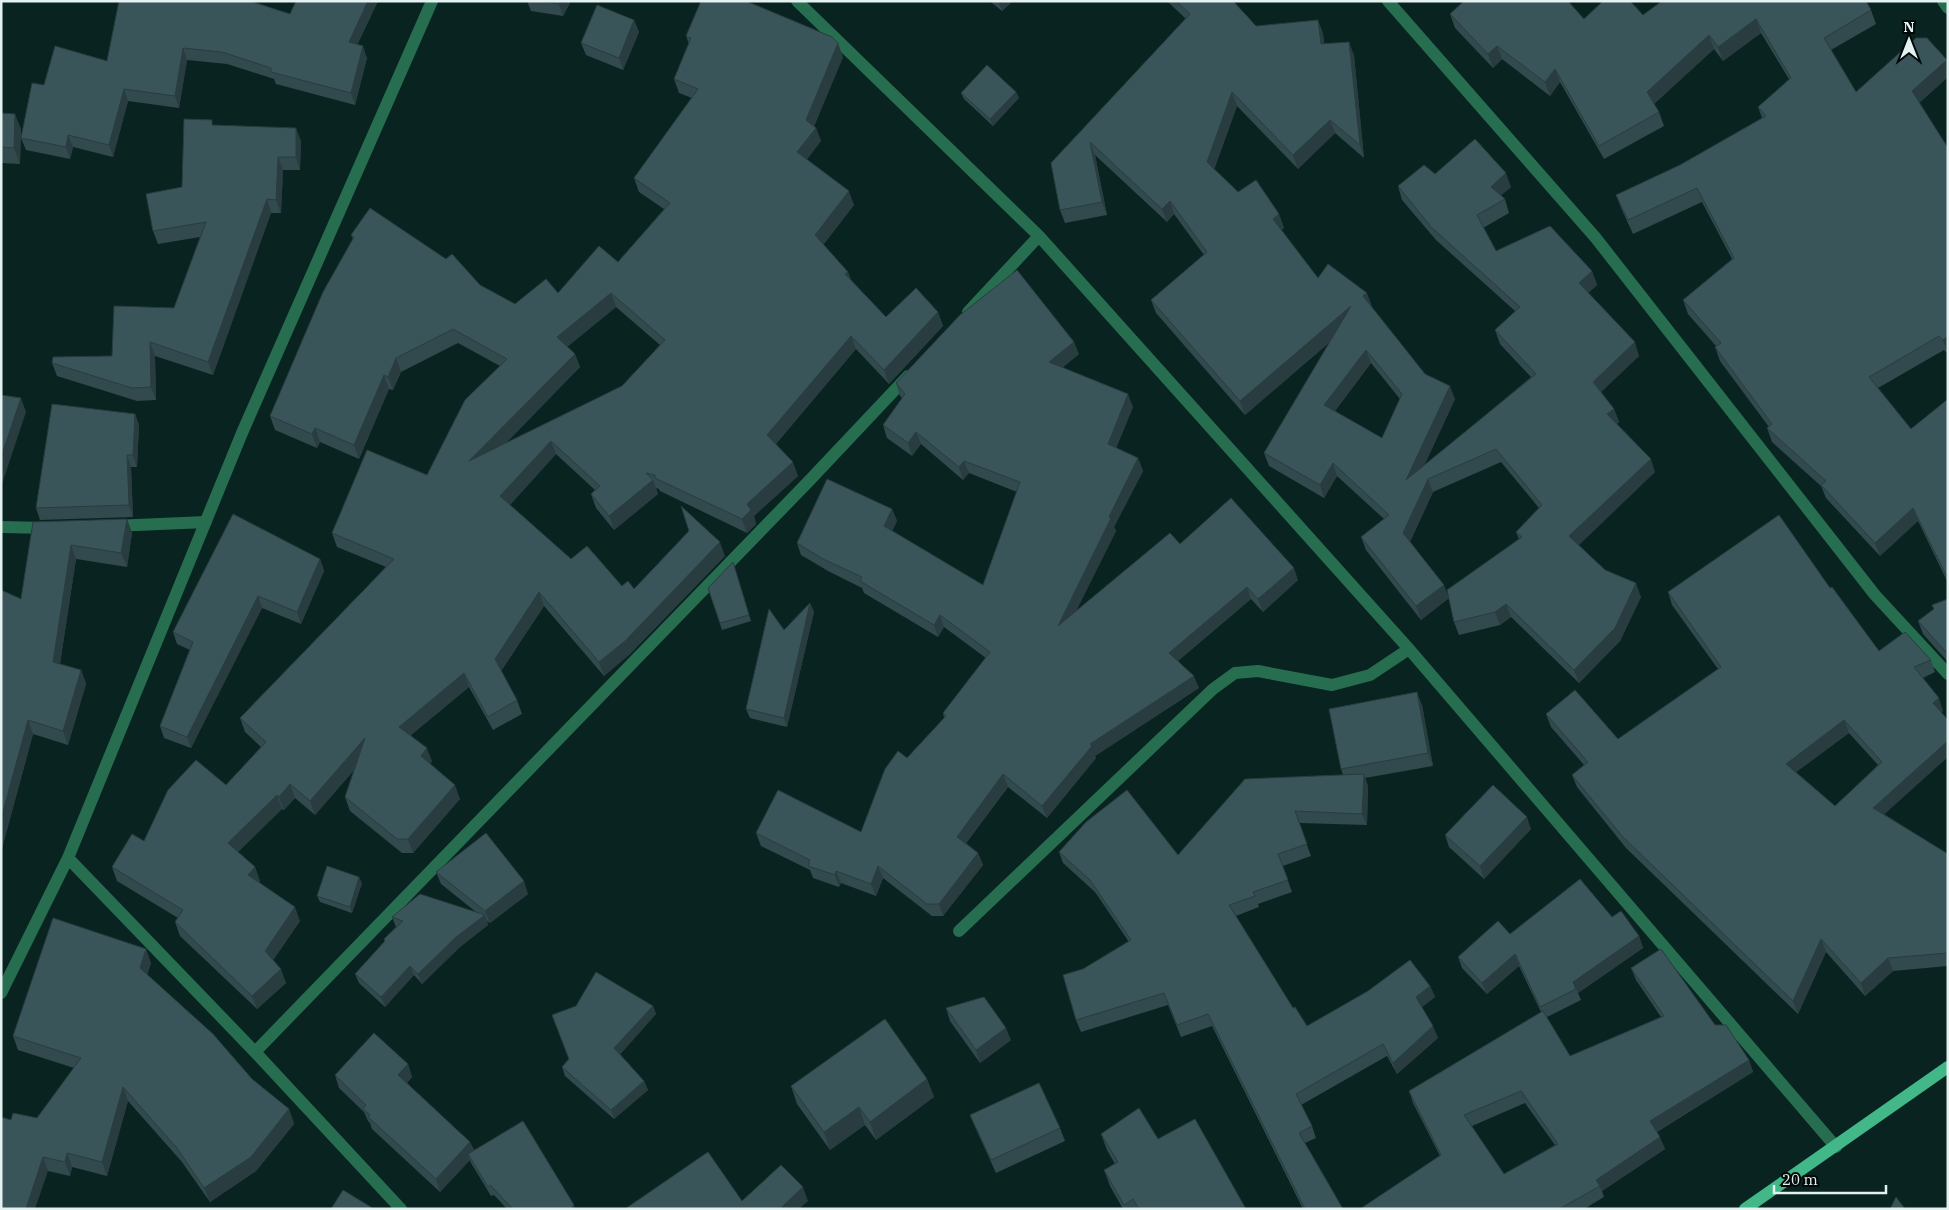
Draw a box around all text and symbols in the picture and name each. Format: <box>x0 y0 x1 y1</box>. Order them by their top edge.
north arrow <box>1884 15 1934 65</box>
text: N <box>1903 18 1915 36</box>
scale bar <box>1774 1162 1886 1194</box>
text: 20 m <box>1782 1170 1818 1189</box>

